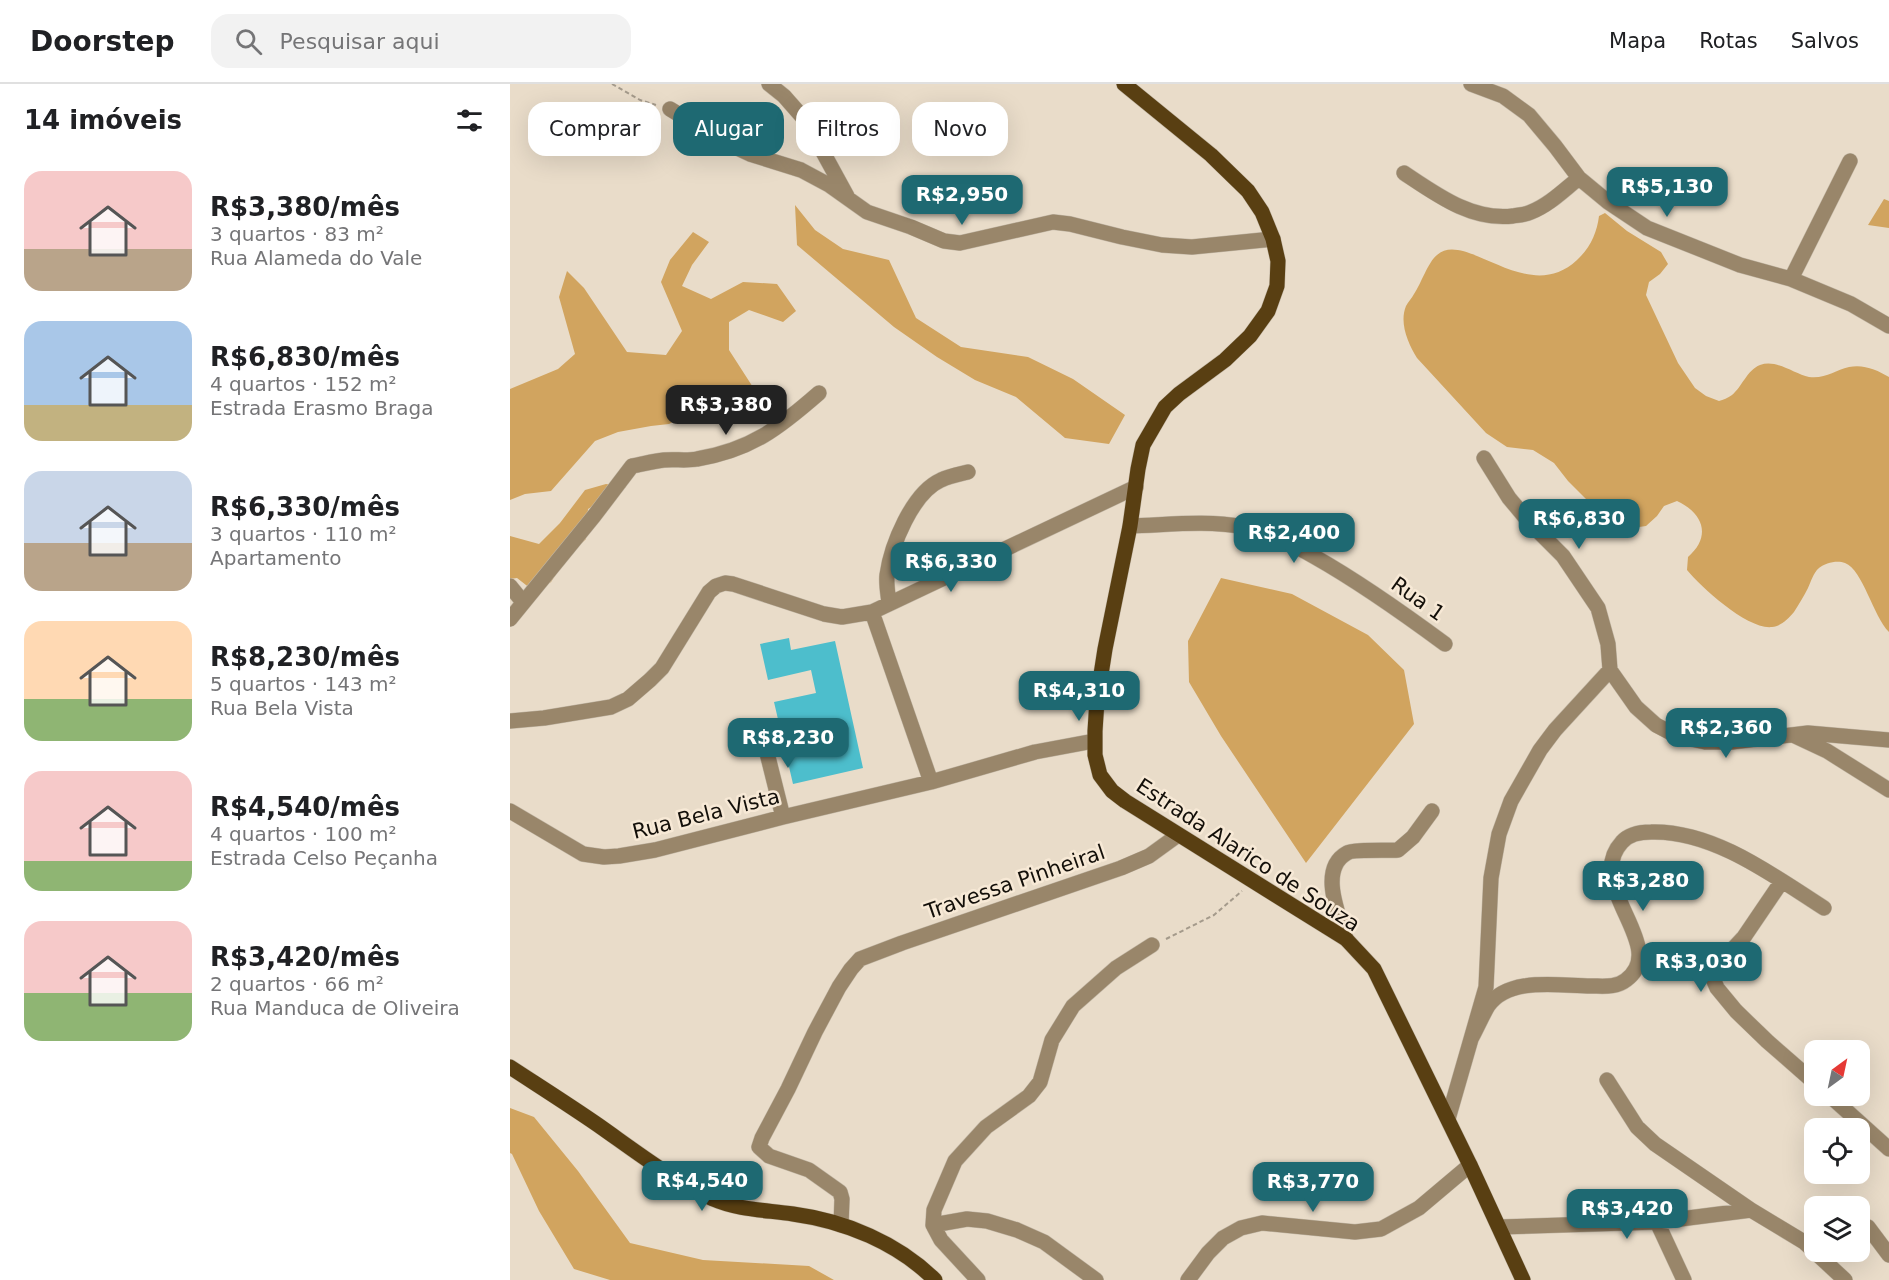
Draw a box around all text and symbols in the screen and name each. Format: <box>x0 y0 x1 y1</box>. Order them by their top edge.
search box <box>211 14 631 68</box>
text: Doorstep <box>30 25 175 58</box>
icon: search <box>232 25 265 58</box>
text: Pesquisar aqui <box>280 29 440 54</box>
text: Mapa <box>1609 29 1666 53</box>
text: Rotas <box>1699 29 1758 53</box>
text: Salvos <box>1791 29 1859 53</box>
chip: Comprar <box>528 102 661 156</box>
chip: Alugar <box>673 102 784 156</box>
chip: Filtros <box>796 102 900 156</box>
chip: Novo <box>912 102 1008 156</box>
icon: filters <box>453 104 486 137</box>
text: 14 imóveis <box>24 105 182 135</box>
pin: R$5,130 <box>1612 167 1722 218</box>
text: R$5,130 <box>1621 174 1713 198</box>
pin: R$2,950 <box>907 175 1017 226</box>
text: R$2,950 <box>916 182 1008 206</box>
text: R$3,380/mês <box>210 192 400 222</box>
icon: home <box>72 195 144 267</box>
text: 3 quartos · 83 m² <box>210 222 384 246</box>
text: Rua Alameda do Vale <box>210 246 422 270</box>
text: R$6,830/mês <box>210 342 400 372</box>
icon: home <box>72 345 144 417</box>
text: 4 quartos · 152 m² <box>210 372 397 396</box>
pin: R$3,380 <box>671 385 781 436</box>
text: R$3,380 <box>680 392 772 416</box>
text: Estrada Erasmo Braga <box>210 396 433 420</box>
text: R$6,330/mês <box>210 492 400 522</box>
icon: home <box>72 495 144 567</box>
pin: R$6,830 <box>1524 499 1634 550</box>
text: R$6,830 <box>1533 506 1625 530</box>
pin: R$2,400 <box>1239 513 1349 564</box>
text: R$2,400 <box>1248 520 1340 544</box>
text: 3 quartos · 110 m² <box>210 522 397 546</box>
pin: R$6,330 <box>896 542 1006 593</box>
text: Apartamento <box>210 546 342 570</box>
text: R$6,330 <box>905 549 997 573</box>
street label: Rua 1 <box>1387 572 1449 626</box>
text: R$8,230/mês <box>210 642 400 672</box>
icon: home <box>72 645 144 717</box>
pin: R$4,310 <box>1024 671 1134 722</box>
text: 5 quartos · 143 m² <box>210 672 397 696</box>
text: R$4,310 <box>1033 678 1125 702</box>
text: Rua Bela Vista <box>210 696 354 720</box>
pin: R$2,360 <box>1671 708 1781 759</box>
text: R$2,360 <box>1680 715 1772 739</box>
pin: R$8,230 <box>733 718 843 769</box>
text: R$8,230 <box>742 725 834 749</box>
street label: Estrada Alarico de Souza <box>1132 774 1364 936</box>
street label: Rua Bela Vista <box>630 784 782 844</box>
text: R$4,540/mês <box>210 792 400 822</box>
icon: home <box>72 795 144 867</box>
text: 4 quartos · 100 m² <box>210 822 397 846</box>
street label: Travessa Pinheiral <box>921 840 1108 924</box>
text: Estrada Celso Peçanha <box>210 846 438 870</box>
pin: R$3,280 <box>1588 861 1698 912</box>
text: R$3,280 <box>1597 868 1689 892</box>
text: R$3,420/mês <box>210 942 400 972</box>
pin: R$3,030 <box>1646 942 1756 993</box>
icon: home <box>72 945 144 1017</box>
text: R$3,030 <box>1655 949 1747 973</box>
text: 2 quartos · 66 m² <box>210 972 384 996</box>
text: Rua Manduca de Oliveira <box>210 996 460 1020</box>
north arrow <box>1804 1040 1870 1106</box>
map controls <box>1804 1040 1870 1262</box>
button: locate <box>1804 1118 1870 1184</box>
pin: R$4,540 <box>647 1161 757 1212</box>
pin: R$3,770 <box>1258 1162 1368 1213</box>
text: R$4,540 <box>656 1168 748 1192</box>
text: R$3,770 <box>1267 1169 1359 1193</box>
pin: R$3,420 <box>1572 1189 1682 1240</box>
text: R$3,420 <box>1581 1196 1673 1220</box>
button: layers <box>1804 1196 1870 1262</box>

